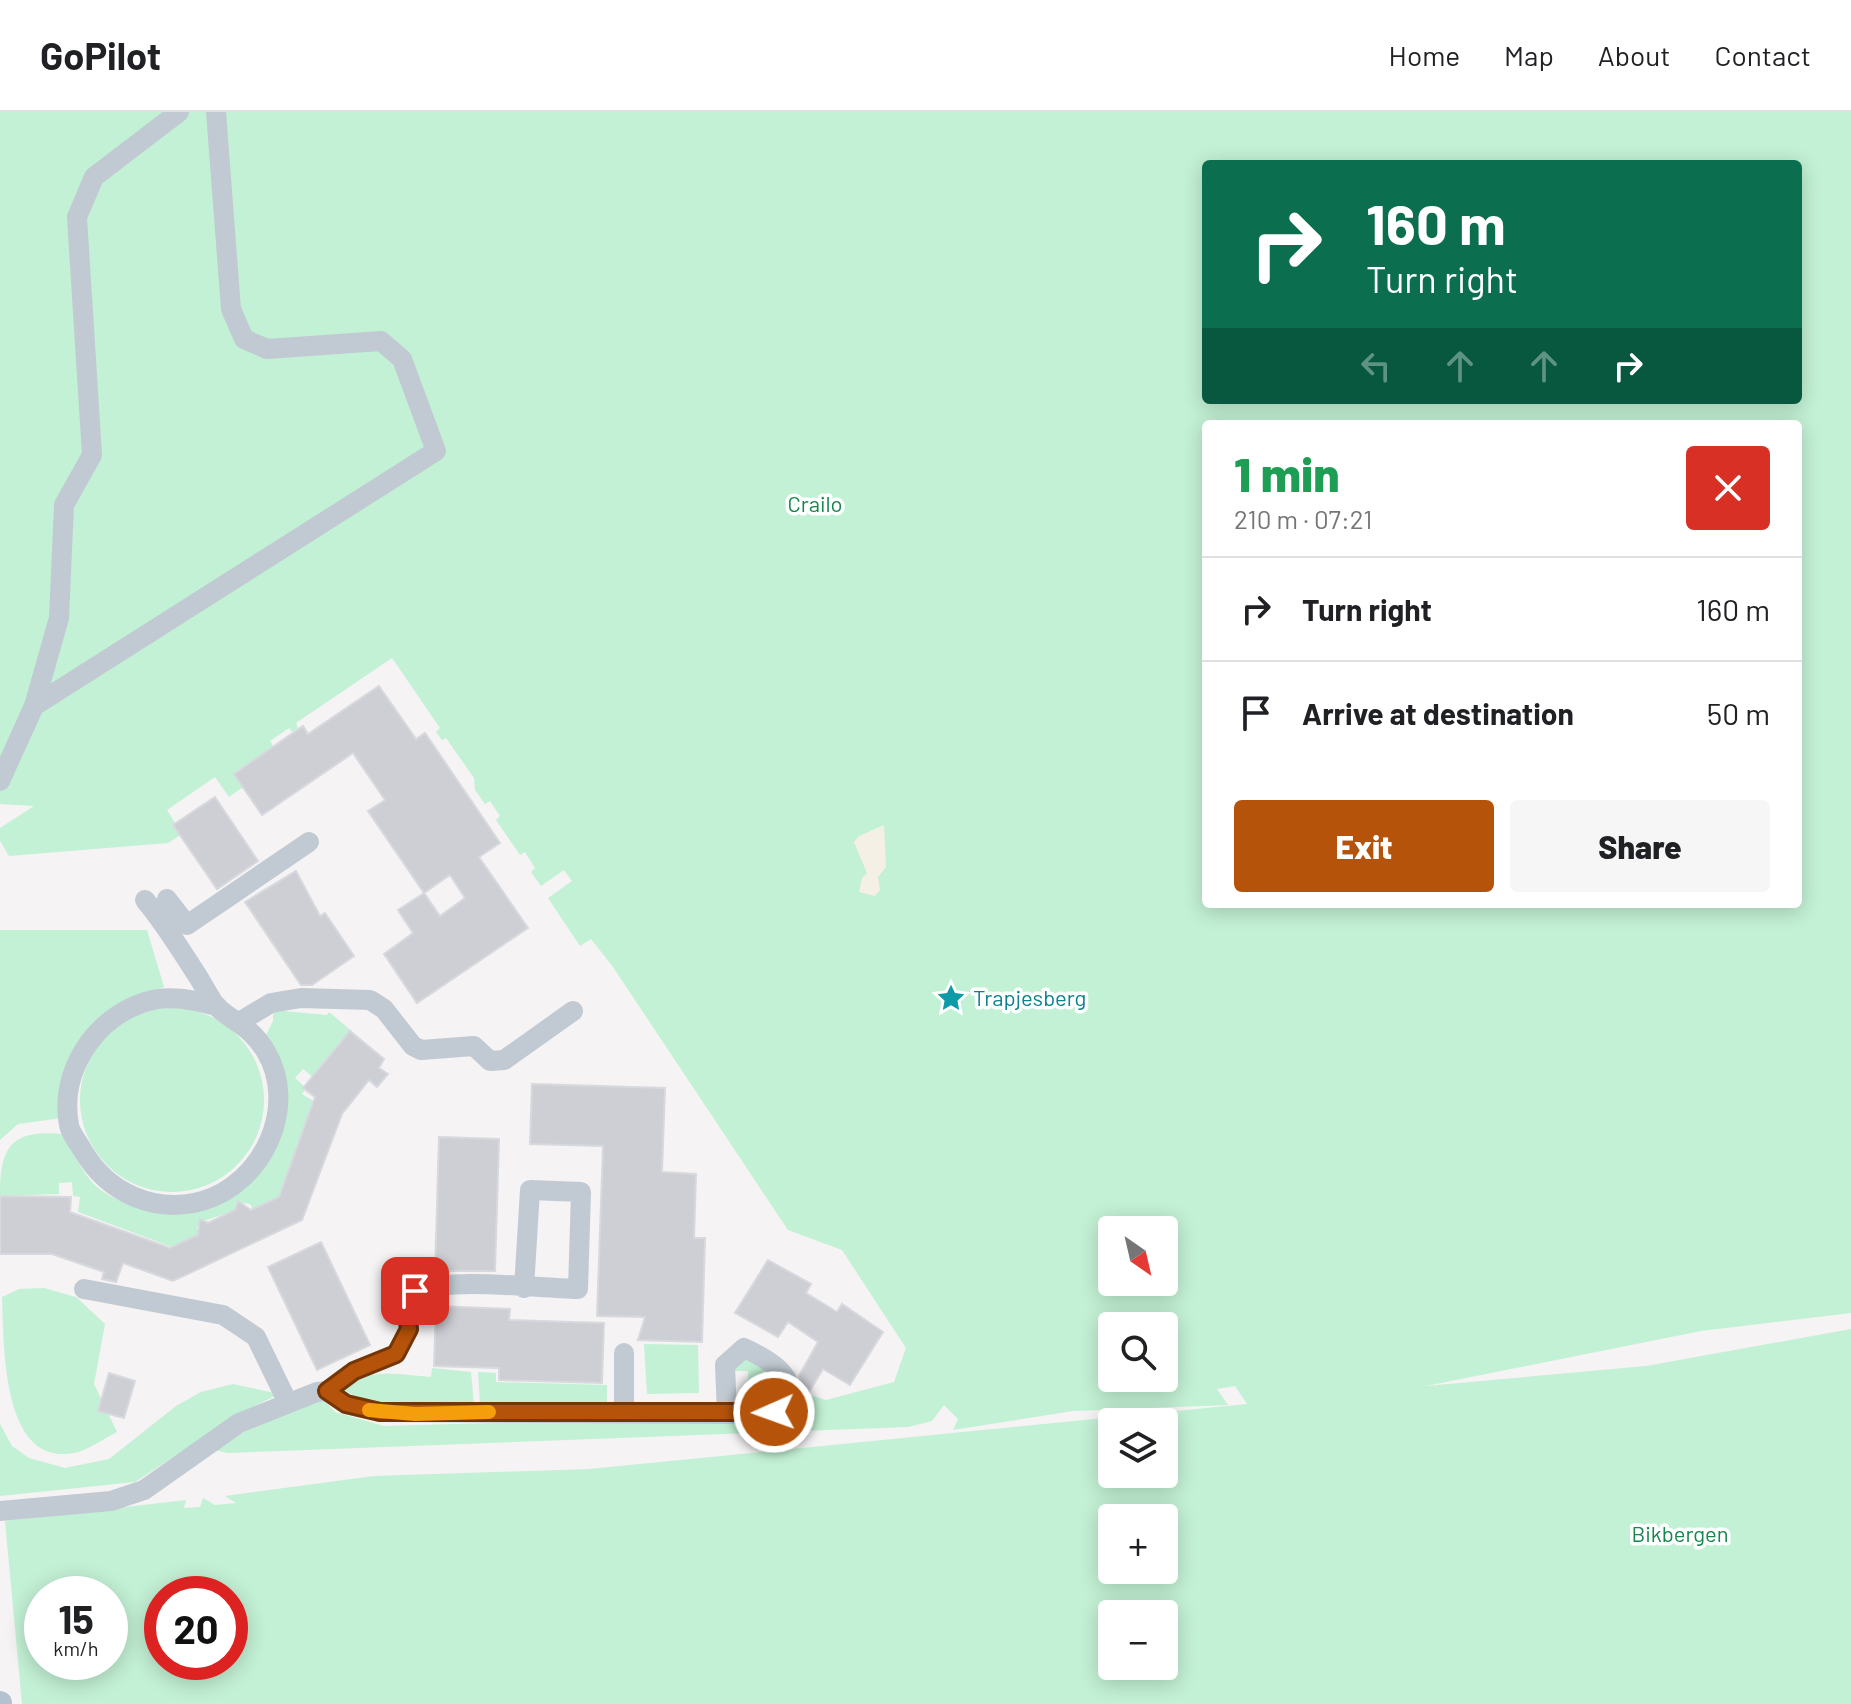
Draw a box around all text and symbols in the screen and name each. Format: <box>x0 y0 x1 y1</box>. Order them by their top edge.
text: GoPilot <box>40 32 161 78</box>
text: Home <box>1389 38 1460 72</box>
text: Map <box>1504 38 1554 72</box>
text: About <box>1598 38 1670 72</box>
text: Contact <box>1714 38 1811 72</box>
text: 160 m <box>1366 189 1506 256</box>
icon: right <box>1234 192 1338 296</box>
text: Turn right <box>1366 257 1518 300</box>
icon: left <box>1354 344 1398 388</box>
icon: ahead <box>1438 344 1482 388</box>
icon: ahead <box>1522 344 1566 388</box>
icon: right <box>1606 344 1650 388</box>
text: 1 min <box>1234 444 1340 502</box>
button: close <box>1686 446 1770 530</box>
park label: Crailo <box>787 490 843 516</box>
text: 210 m · 07:21 <box>1234 503 1372 534</box>
icon: right <box>1234 587 1278 631</box>
text: Turn right <box>1302 591 1432 627</box>
text: 160 m <box>1696 591 1770 627</box>
icon: arrive <box>1234 691 1278 735</box>
text: Arrive at destination <box>1302 695 1574 731</box>
text: 50 m <box>1707 695 1770 731</box>
button: Exit <box>1234 800 1494 892</box>
button: Share <box>1510 800 1770 892</box>
place icon: Trapjesberg <box>936 983 966 1013</box>
place label: Trapjesberg <box>973 984 1086 1010</box>
north arrow <box>1098 1216 1178 1296</box>
map controls <box>1098 1216 1178 1680</box>
pin <box>381 1257 449 1325</box>
icon: arrive <box>393 1269 437 1313</box>
button: search <box>1098 1312 1178 1392</box>
position arrow <box>732 1370 816 1454</box>
button: layers <box>1098 1408 1178 1488</box>
button: + <box>1098 1504 1178 1584</box>
park label: Bikbergen <box>1631 1520 1729 1546</box>
speed limit sign: 20 <box>144 1576 248 1680</box>
text: 15 <box>58 1594 94 1642</box>
button: − <box>1098 1600 1178 1680</box>
text: km/h <box>53 1636 99 1660</box>

